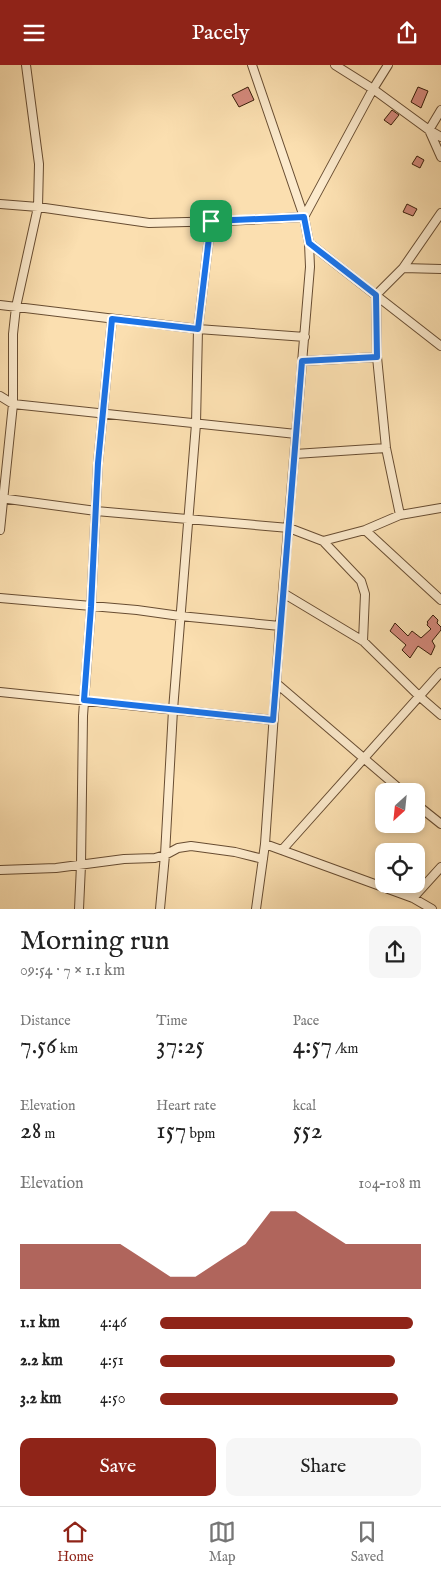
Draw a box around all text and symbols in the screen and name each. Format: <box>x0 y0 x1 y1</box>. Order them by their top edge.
icon: menu <box>20 19 48 47</box>
text: Pacely <box>191 19 250 47</box>
icon: share <box>393 19 421 47</box>
pin <box>190 200 232 242</box>
icon: arrive <box>197 207 225 235</box>
north arrow <box>375 783 425 833</box>
map controls <box>375 783 425 893</box>
button: locate <box>375 843 425 893</box>
text: Morning run <box>20 924 170 959</box>
button: share <box>369 926 421 978</box>
text: 09:54 · 7 × 1.1 km <box>20 961 125 981</box>
text: Distance <box>20 1012 71 1030</box>
text: Time <box>156 1012 187 1030</box>
text: Pace <box>293 1012 319 1030</box>
text: 7.56 <box>20 1030 57 1062</box>
text: 37:25 <box>156 1030 205 1062</box>
text: 4:57 <box>293 1030 332 1062</box>
text: km <box>57 1040 78 1058</box>
text: /km <box>332 1040 358 1058</box>
text: Elevation <box>20 1097 76 1115</box>
text: Heart rate <box>156 1097 216 1115</box>
text: kcal <box>293 1097 316 1115</box>
text: 28 <box>20 1115 42 1147</box>
text: 157 <box>156 1115 186 1147</box>
text: 552 <box>293 1115 322 1147</box>
text: m <box>42 1125 55 1143</box>
text: bpm <box>186 1125 215 1143</box>
text: Elevation <box>20 1174 83 1194</box>
text: 104–108 m <box>358 1174 421 1194</box>
text: 1.1 km <box>20 1313 60 1333</box>
text: 4:46 <box>100 1313 127 1333</box>
text: 2.2 km <box>20 1351 63 1371</box>
text: 4:51 <box>100 1351 124 1371</box>
text: 3.2 km <box>20 1389 61 1409</box>
text: 4:50 <box>100 1389 126 1409</box>
button: Save <box>20 1438 216 1496</box>
button: Share <box>226 1438 421 1496</box>
tab: Home <box>57 1518 94 1566</box>
tab: Map <box>208 1518 236 1566</box>
tab: Saved <box>351 1518 384 1566</box>

